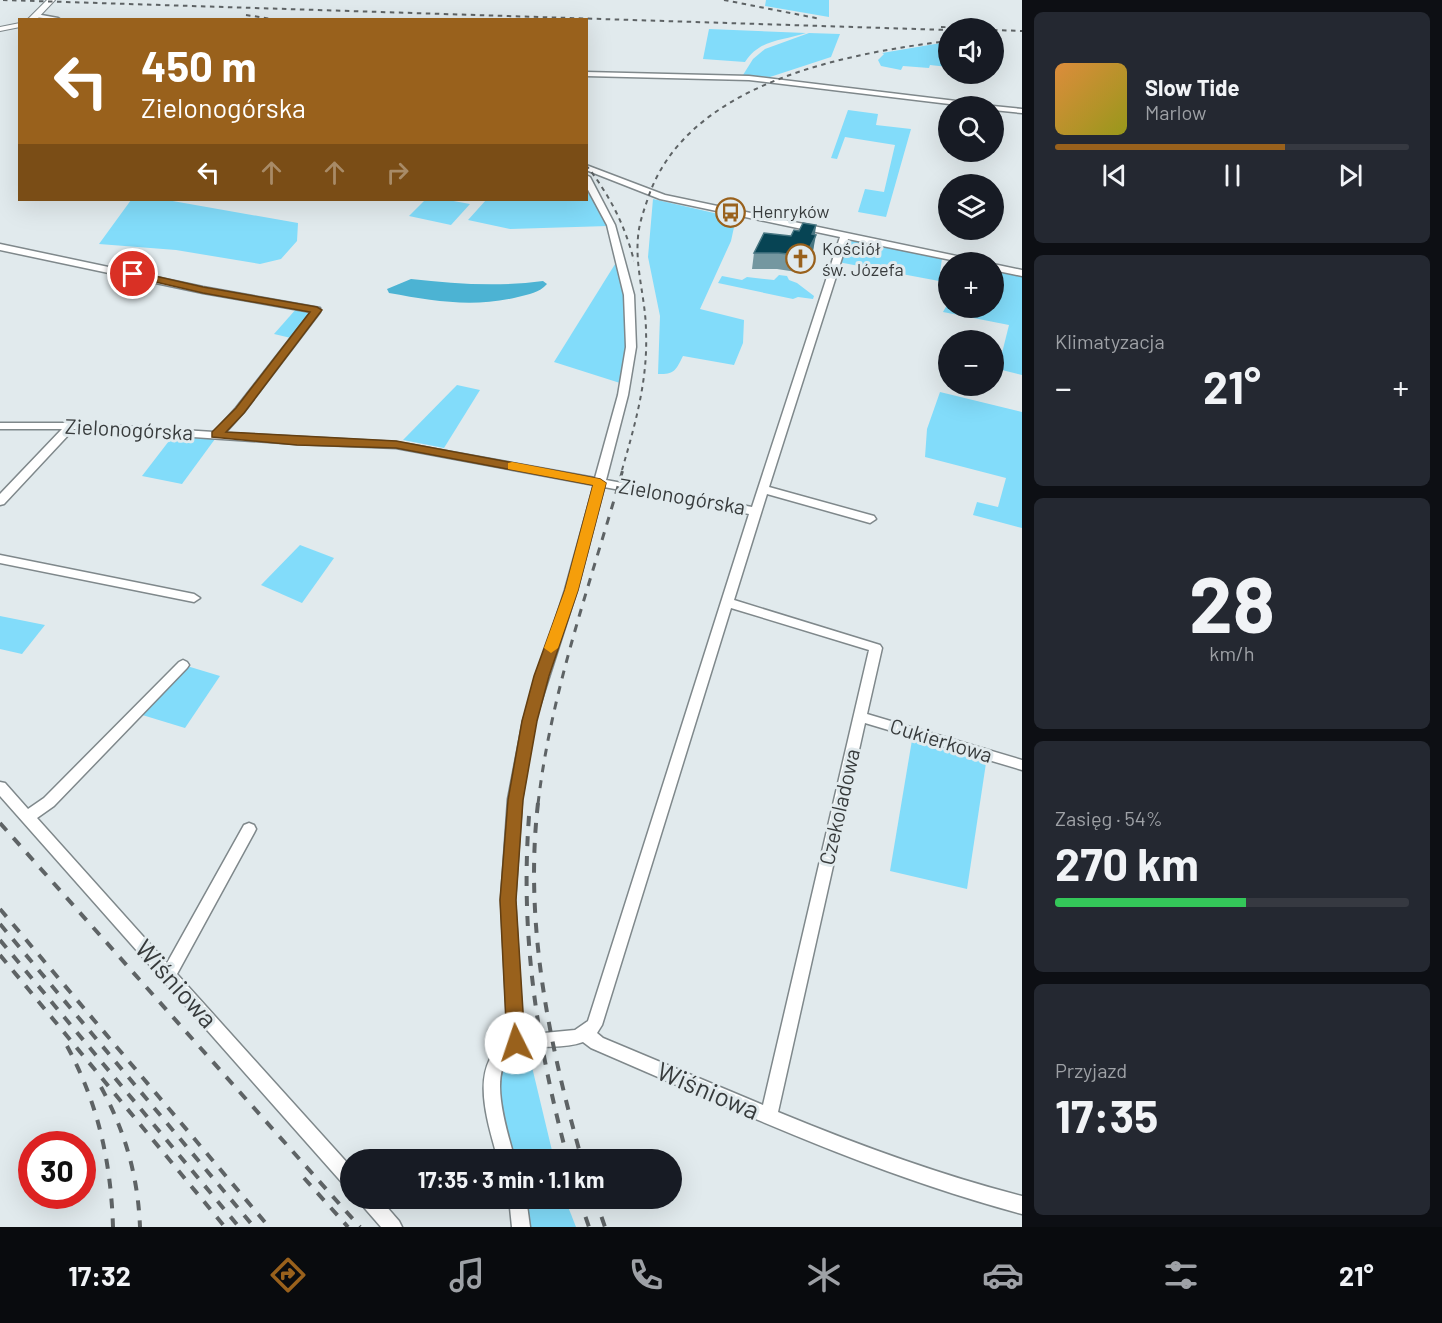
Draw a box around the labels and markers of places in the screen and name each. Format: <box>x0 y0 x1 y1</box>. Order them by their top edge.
bus stop icon: Henryków <box>715 196 747 228</box>
place label: Henryków <box>752 200 829 222</box>
place label: Kościół św. Józefa <box>822 237 904 280</box>
church icon: Kościół św. Józefa <box>785 243 817 275</box>
pin <box>107 248 158 299</box>

